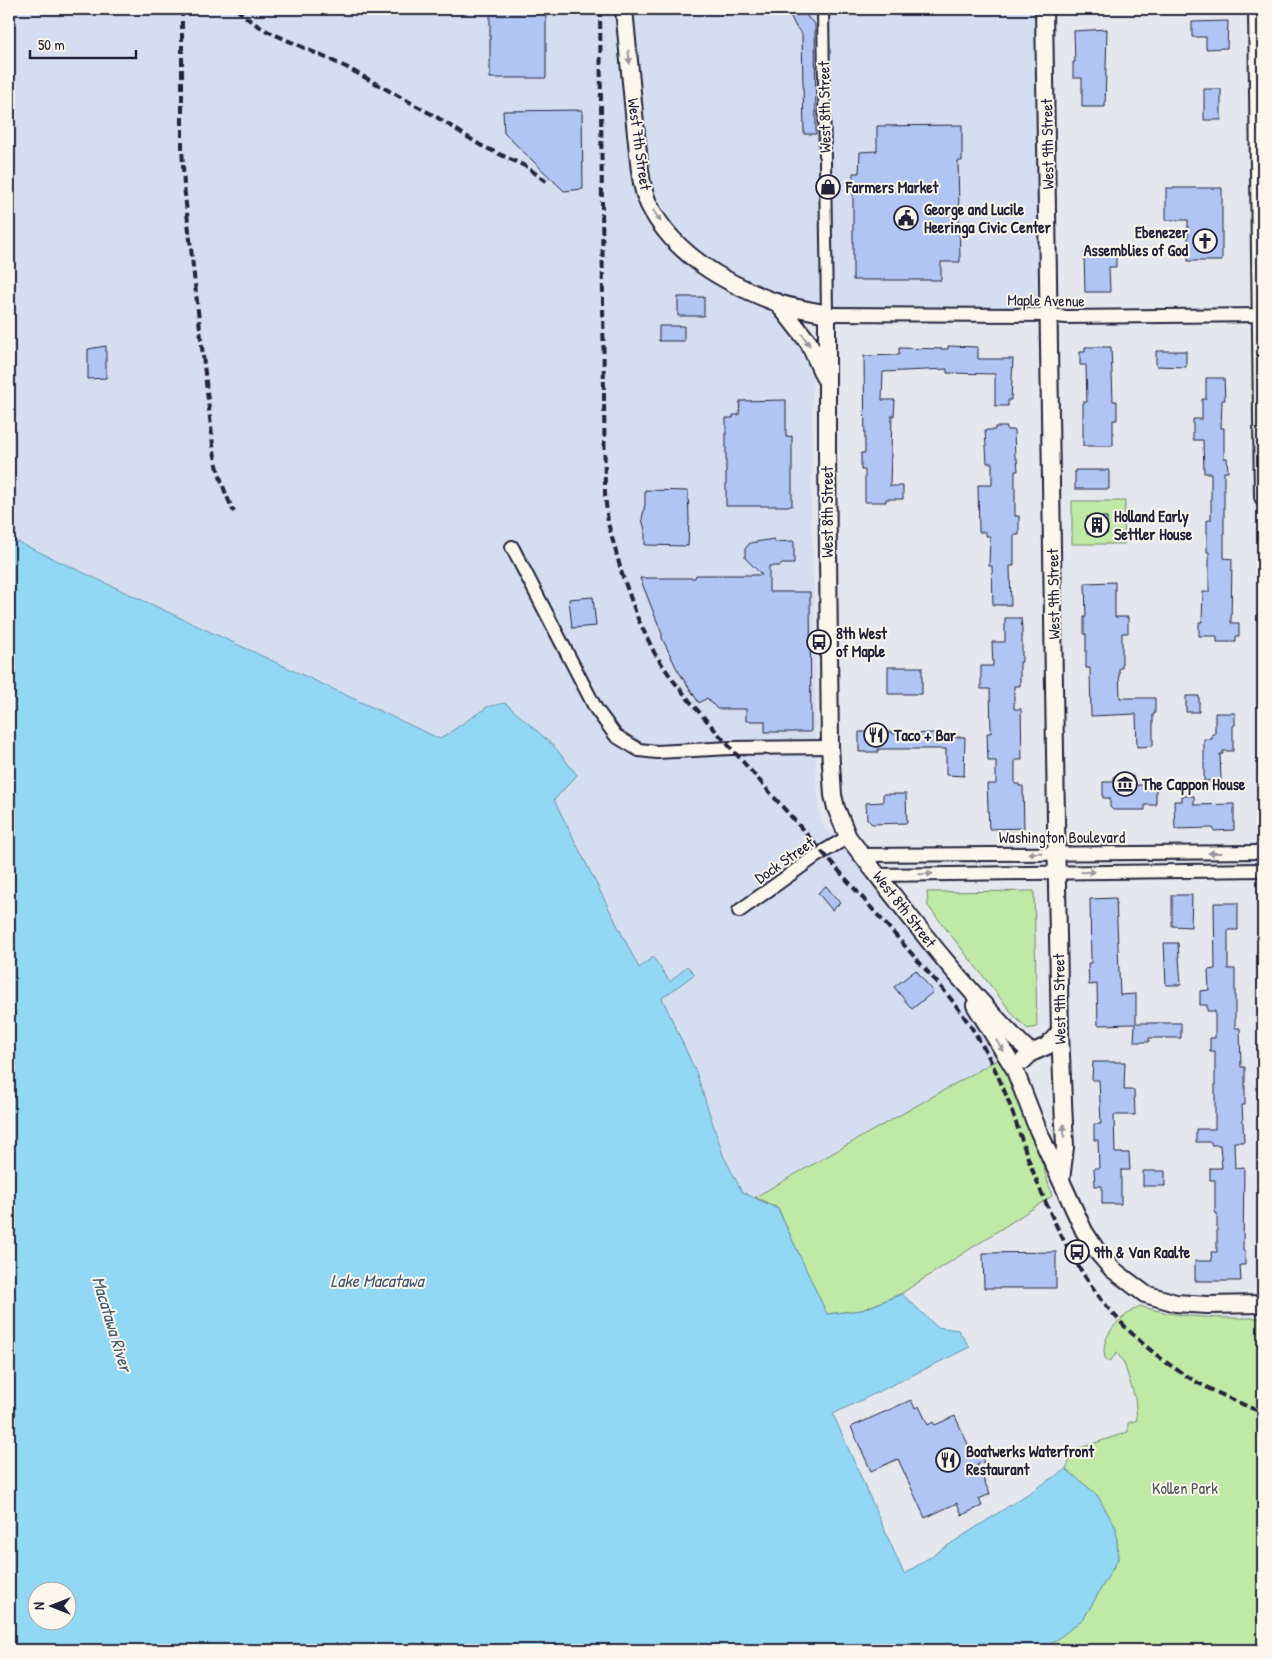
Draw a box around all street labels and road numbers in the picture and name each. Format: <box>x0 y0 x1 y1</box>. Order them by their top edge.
street label: West 8th Street <box>812 60 836 153</box>
street label: West 7th Street <box>623 97 657 192</box>
street label: West 9th Street <box>1035 98 1059 189</box>
street label: Maple Avenue <box>1007 288 1086 312</box>
street label: West 8th Street <box>816 466 838 558</box>
street label: West 9th Street <box>1041 548 1065 639</box>
street label: Washington Boulevard <box>999 826 1125 848</box>
street label: Dock Street <box>750 831 818 888</box>
street label: West 8th Street <box>868 866 942 952</box>
street label: West 9th Street <box>1047 953 1071 1044</box>

